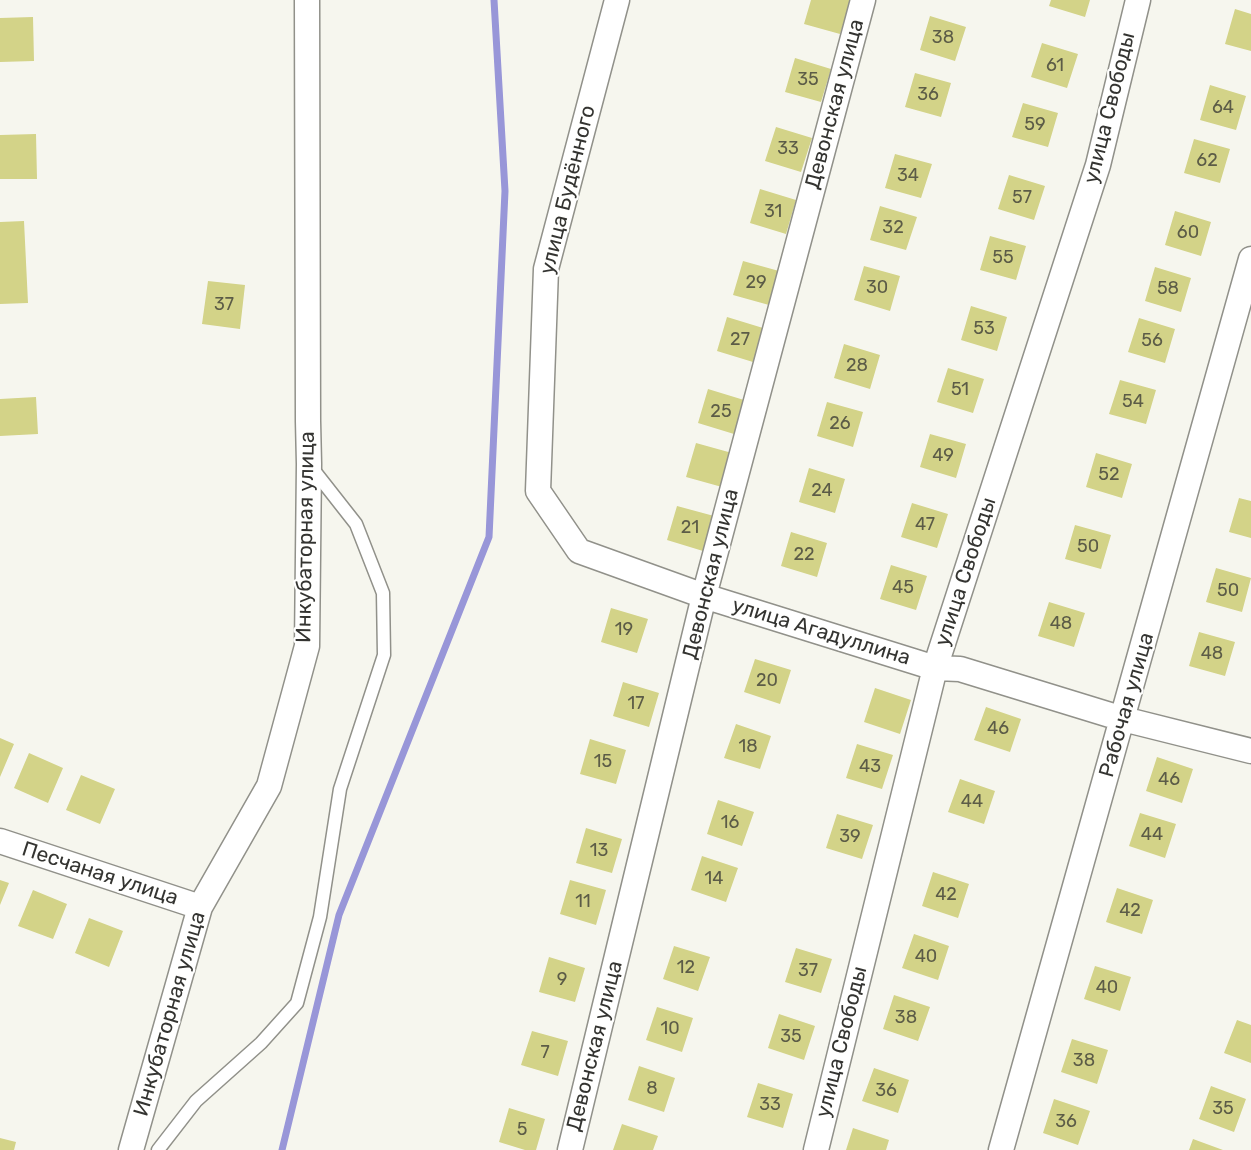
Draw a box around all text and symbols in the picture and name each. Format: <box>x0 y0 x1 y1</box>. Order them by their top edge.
street label: Девонская улица <box>800 16 870 192</box>
house number: 38 <box>932 27 954 49</box>
street label: улица Свободы <box>1079 30 1141 186</box>
house number: 61 <box>1046 55 1064 77</box>
house number: 35 <box>797 69 819 91</box>
house number: 36 <box>917 84 939 106</box>
house number: 64 <box>1212 97 1234 119</box>
street label: улица Будённого <box>535 103 601 277</box>
house number: 59 <box>1024 114 1046 136</box>
house number: 33 <box>777 138 799 160</box>
house number: 62 <box>1196 150 1218 172</box>
house number: 34 <box>897 165 919 187</box>
house number: 57 <box>1012 187 1032 209</box>
house number: 31 <box>764 201 782 223</box>
house number: 32 <box>882 217 904 239</box>
house number: 60 <box>1177 222 1199 244</box>
house number: 55 <box>992 247 1014 269</box>
house number: 29 <box>745 272 767 294</box>
house number: 30 <box>866 277 888 299</box>
house number: 58 <box>1157 278 1179 300</box>
house number: 37 <box>214 294 234 316</box>
house number: 53 <box>973 318 995 340</box>
house number: 27 <box>730 329 750 351</box>
house number: 56 <box>1141 330 1163 352</box>
house number: 28 <box>846 355 868 377</box>
house number: 51 <box>951 379 969 401</box>
house number: 54 <box>1122 391 1144 413</box>
house number: 25 <box>710 401 732 423</box>
house number: 26 <box>829 413 851 435</box>
street label: Инкубаторная улица <box>292 431 320 643</box>
house number: 49 <box>932 445 954 467</box>
house number: 52 <box>1098 464 1120 486</box>
house number: 24 <box>811 480 833 502</box>
street label: Девонская улица <box>678 486 744 662</box>
street label: улица Свободы <box>930 494 1002 650</box>
house number: 47 <box>915 514 935 536</box>
house number: 21 <box>681 517 699 539</box>
house number: 50 <box>1077 536 1099 558</box>
house number: 22 <box>793 544 815 566</box>
house number: 45 <box>892 577 914 599</box>
house number: 50 <box>1217 580 1239 602</box>
street label: улица Агадуллина <box>729 593 913 671</box>
house number: 48 <box>1050 613 1072 635</box>
house number: 19 <box>615 619 633 641</box>
street label: Рабочая улица <box>1094 630 1160 780</box>
house number: 48 <box>1201 643 1223 665</box>
house number: 20 <box>756 670 778 692</box>
house number: 17 <box>628 693 644 715</box>
house number: 46 <box>987 718 1009 740</box>
house number: 18 <box>738 736 758 758</box>
house number: 15 <box>594 751 612 773</box>
house number: 43 <box>859 756 881 778</box>
house number: 46 <box>1158 769 1180 791</box>
house number: 44 <box>961 791 983 813</box>
house number: 16 <box>721 812 739 834</box>
house number: 44 <box>1141 824 1163 846</box>
house number: 39 <box>839 826 861 848</box>
street label: Песчаная улица <box>19 837 181 911</box>
house number: 13 <box>590 840 608 862</box>
house number: 14 <box>705 868 723 890</box>
house number: 42 <box>935 884 957 906</box>
house number: 11 <box>575 891 591 913</box>
house number: 42 <box>1119 900 1141 922</box>
street label: Инкубаторная улица <box>129 909 211 1119</box>
house number: 40 <box>915 946 937 968</box>
house number: 12 <box>677 957 695 979</box>
street label: Девонская улица <box>562 958 628 1134</box>
house number: 37 <box>798 960 818 982</box>
street label: улица Свободы <box>811 964 873 1120</box>
house number: 9 <box>557 969 567 991</box>
house number: 40 <box>1096 977 1118 999</box>
house number: 38 <box>895 1007 917 1029</box>
house number: 10 <box>660 1018 680 1040</box>
house number: 35 <box>780 1026 802 1048</box>
house number: 7 <box>540 1042 550 1064</box>
house number: 38 <box>1073 1050 1095 1072</box>
house number: 8 <box>646 1078 658 1100</box>
house number: 36 <box>875 1080 897 1102</box>
house number: 33 <box>759 1094 781 1116</box>
house number: 35 <box>1212 1098 1234 1120</box>
house number: 36 <box>1055 1111 1077 1133</box>
house number: 5 <box>517 1119 527 1141</box>

